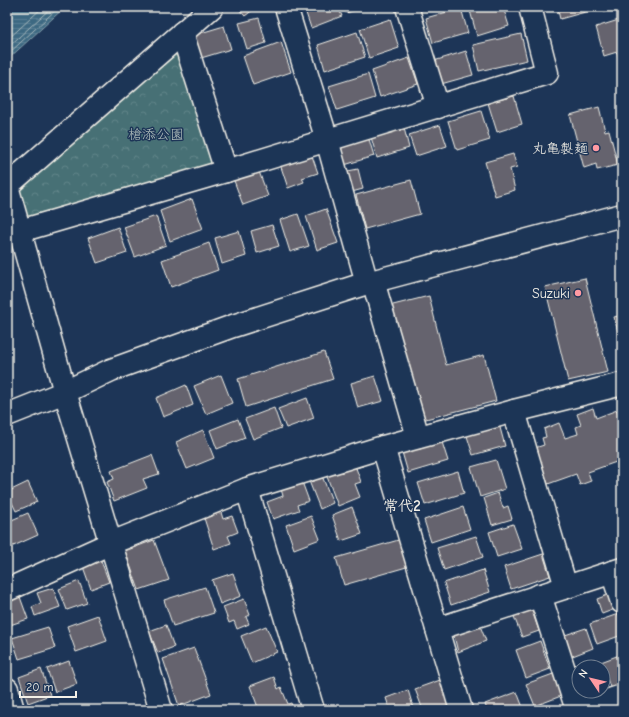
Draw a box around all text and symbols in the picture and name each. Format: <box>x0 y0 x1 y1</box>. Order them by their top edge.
park label: 槍添公園 <box>128 126 184 143</box>
place label: 丸亀製麺 <box>532 140 588 157</box>
marker: 丸亀製麺 <box>591 143 601 153</box>
place label: Suzuki <box>532 285 570 302</box>
marker: Suzuki <box>573 288 583 298</box>
district label: 常代2 <box>383 497 421 515</box>
north arrow <box>571 659 611 699</box>
text: N <box>576 667 591 680</box>
scale bar <box>20 673 76 699</box>
text: 20 m <box>26 680 54 694</box>

